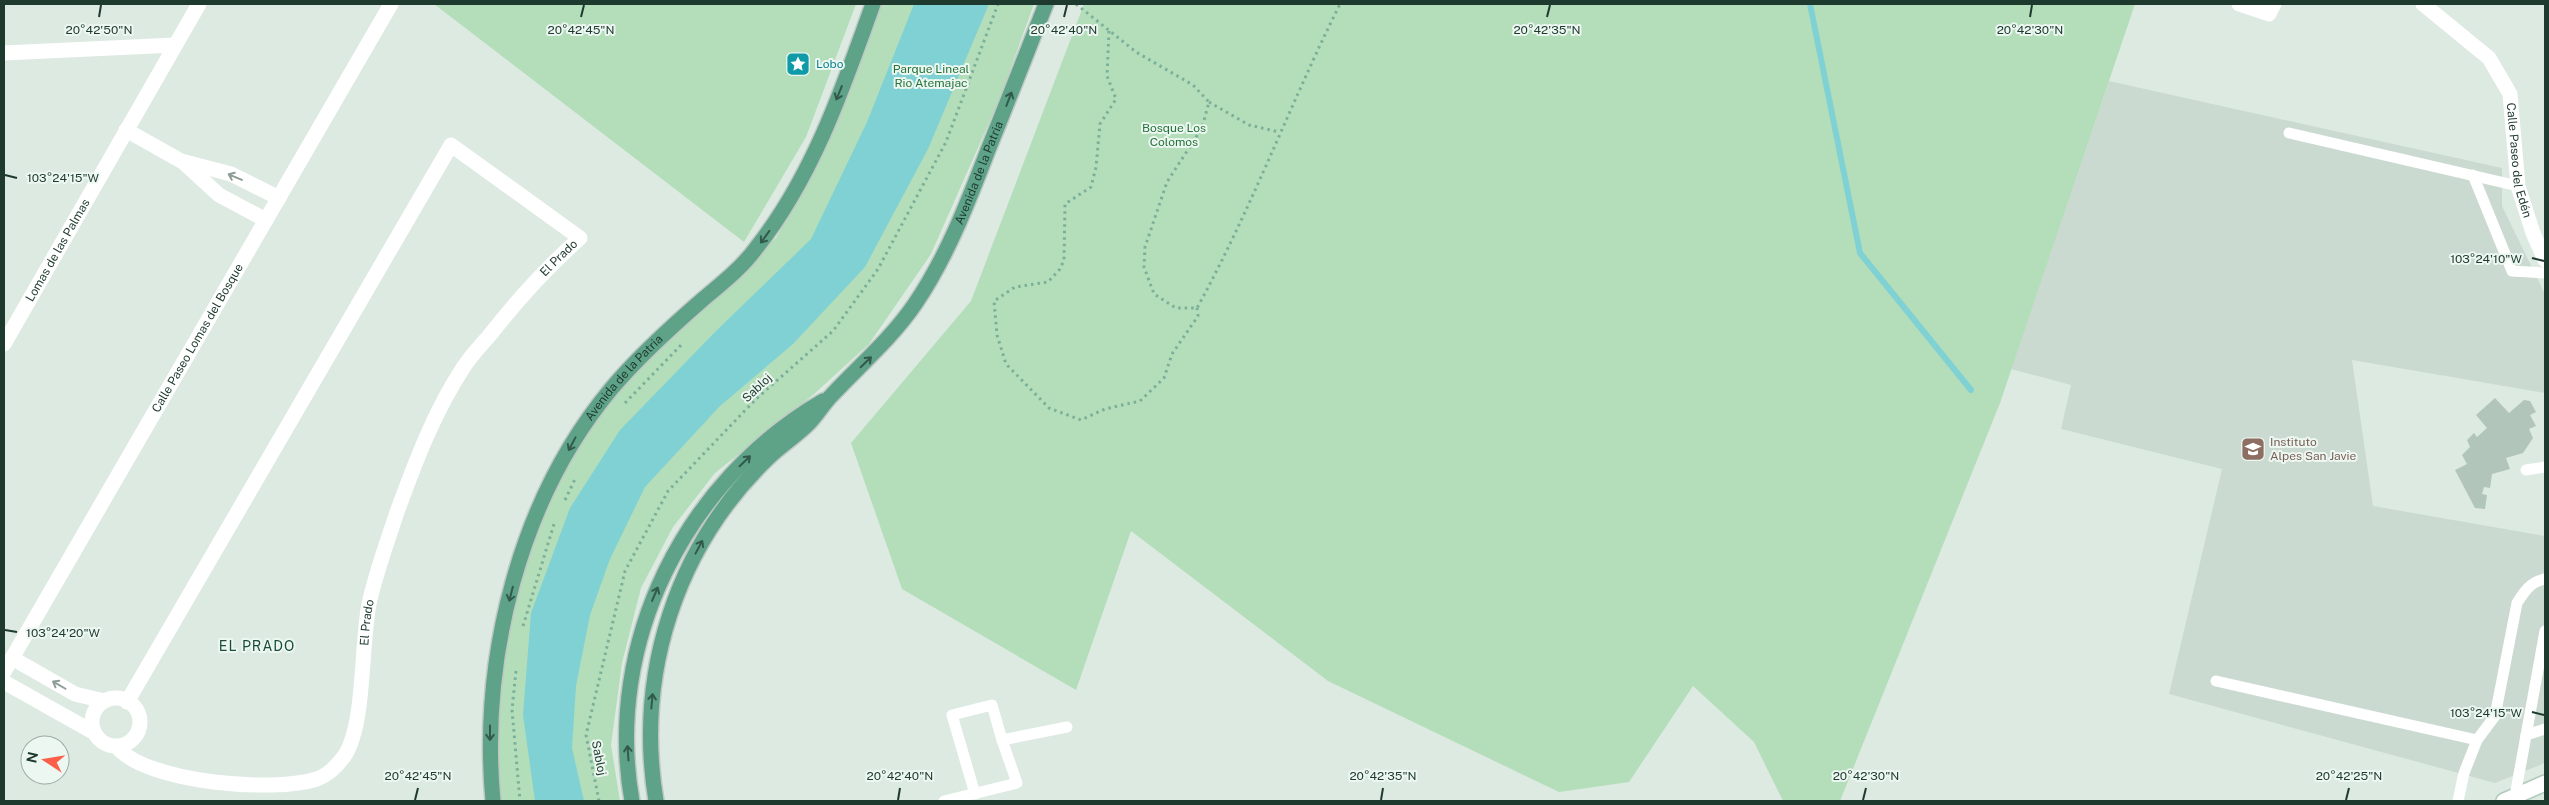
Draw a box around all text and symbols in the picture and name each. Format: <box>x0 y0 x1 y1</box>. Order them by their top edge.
text: 20°42'50"N <box>66 23 132 37</box>
text: 20°42'45"N <box>547 23 615 37</box>
text: 20°42'40"N <box>1031 23 1097 37</box>
text: 20°42'35"N <box>1513 23 1581 37</box>
text: 20°42'30"N <box>1997 23 2063 37</box>
place icon: Lobo <box>785 51 811 77</box>
place label: Lobo <box>816 57 844 71</box>
park label: Parque Lineal Rio Atemajac <box>893 62 970 90</box>
one-way arrow <box>834 85 843 100</box>
one-way arrow <box>1005 91 1014 106</box>
street label: Calle Paseo del Edén <box>2504 102 2535 220</box>
street label: Avenida de la Patria <box>952 119 1006 227</box>
park label: Bosque Los Colomos <box>1142 121 1206 149</box>
text: 103°24'15"W <box>27 171 100 185</box>
one-way arrow <box>228 171 243 181</box>
street label: Lomas de las Palmas <box>23 197 93 304</box>
one-way arrow <box>760 230 770 244</box>
street label: El Prado <box>537 237 580 279</box>
text: 103°24'10"W <box>2450 252 2522 266</box>
street label: Calle Paseo Lomas del Bosque <box>149 261 246 415</box>
street label: Avenida de la Patria <box>582 332 666 423</box>
one-way arrow <box>859 356 872 368</box>
street label: Sabloj <box>739 371 775 405</box>
place label: Instituto Alpes San Javie <box>2270 435 2357 463</box>
one-way arrow <box>567 436 576 451</box>
school or university icon: Instituto Alpes San Javie <box>2240 436 2266 462</box>
one-way arrow <box>739 455 751 467</box>
one-way arrow <box>694 539 704 554</box>
one-way arrow <box>506 586 515 602</box>
one-way arrow <box>650 587 660 602</box>
street label: El Prado <box>357 598 377 646</box>
text: 103°24'20"W <box>26 626 101 640</box>
district label: EL PRADO <box>219 638 295 654</box>
one-way arrow <box>52 680 67 690</box>
one-way arrow <box>647 693 657 709</box>
text: 103°24'15"W <box>2450 706 2523 720</box>
one-way arrow <box>485 724 495 740</box>
north arrow <box>20 735 70 785</box>
street label: Sabloj <box>589 739 609 777</box>
one-way arrow <box>623 745 633 761</box>
text: N <box>23 750 41 764</box>
text: 20°42'45"N <box>384 769 452 783</box>
text: 20°42'40"N <box>867 769 933 783</box>
text: 20°42'35"N <box>1349 769 1417 783</box>
text: 20°42'30"N <box>1833 769 1899 783</box>
text: 20°42'25"N <box>2316 769 2382 783</box>

